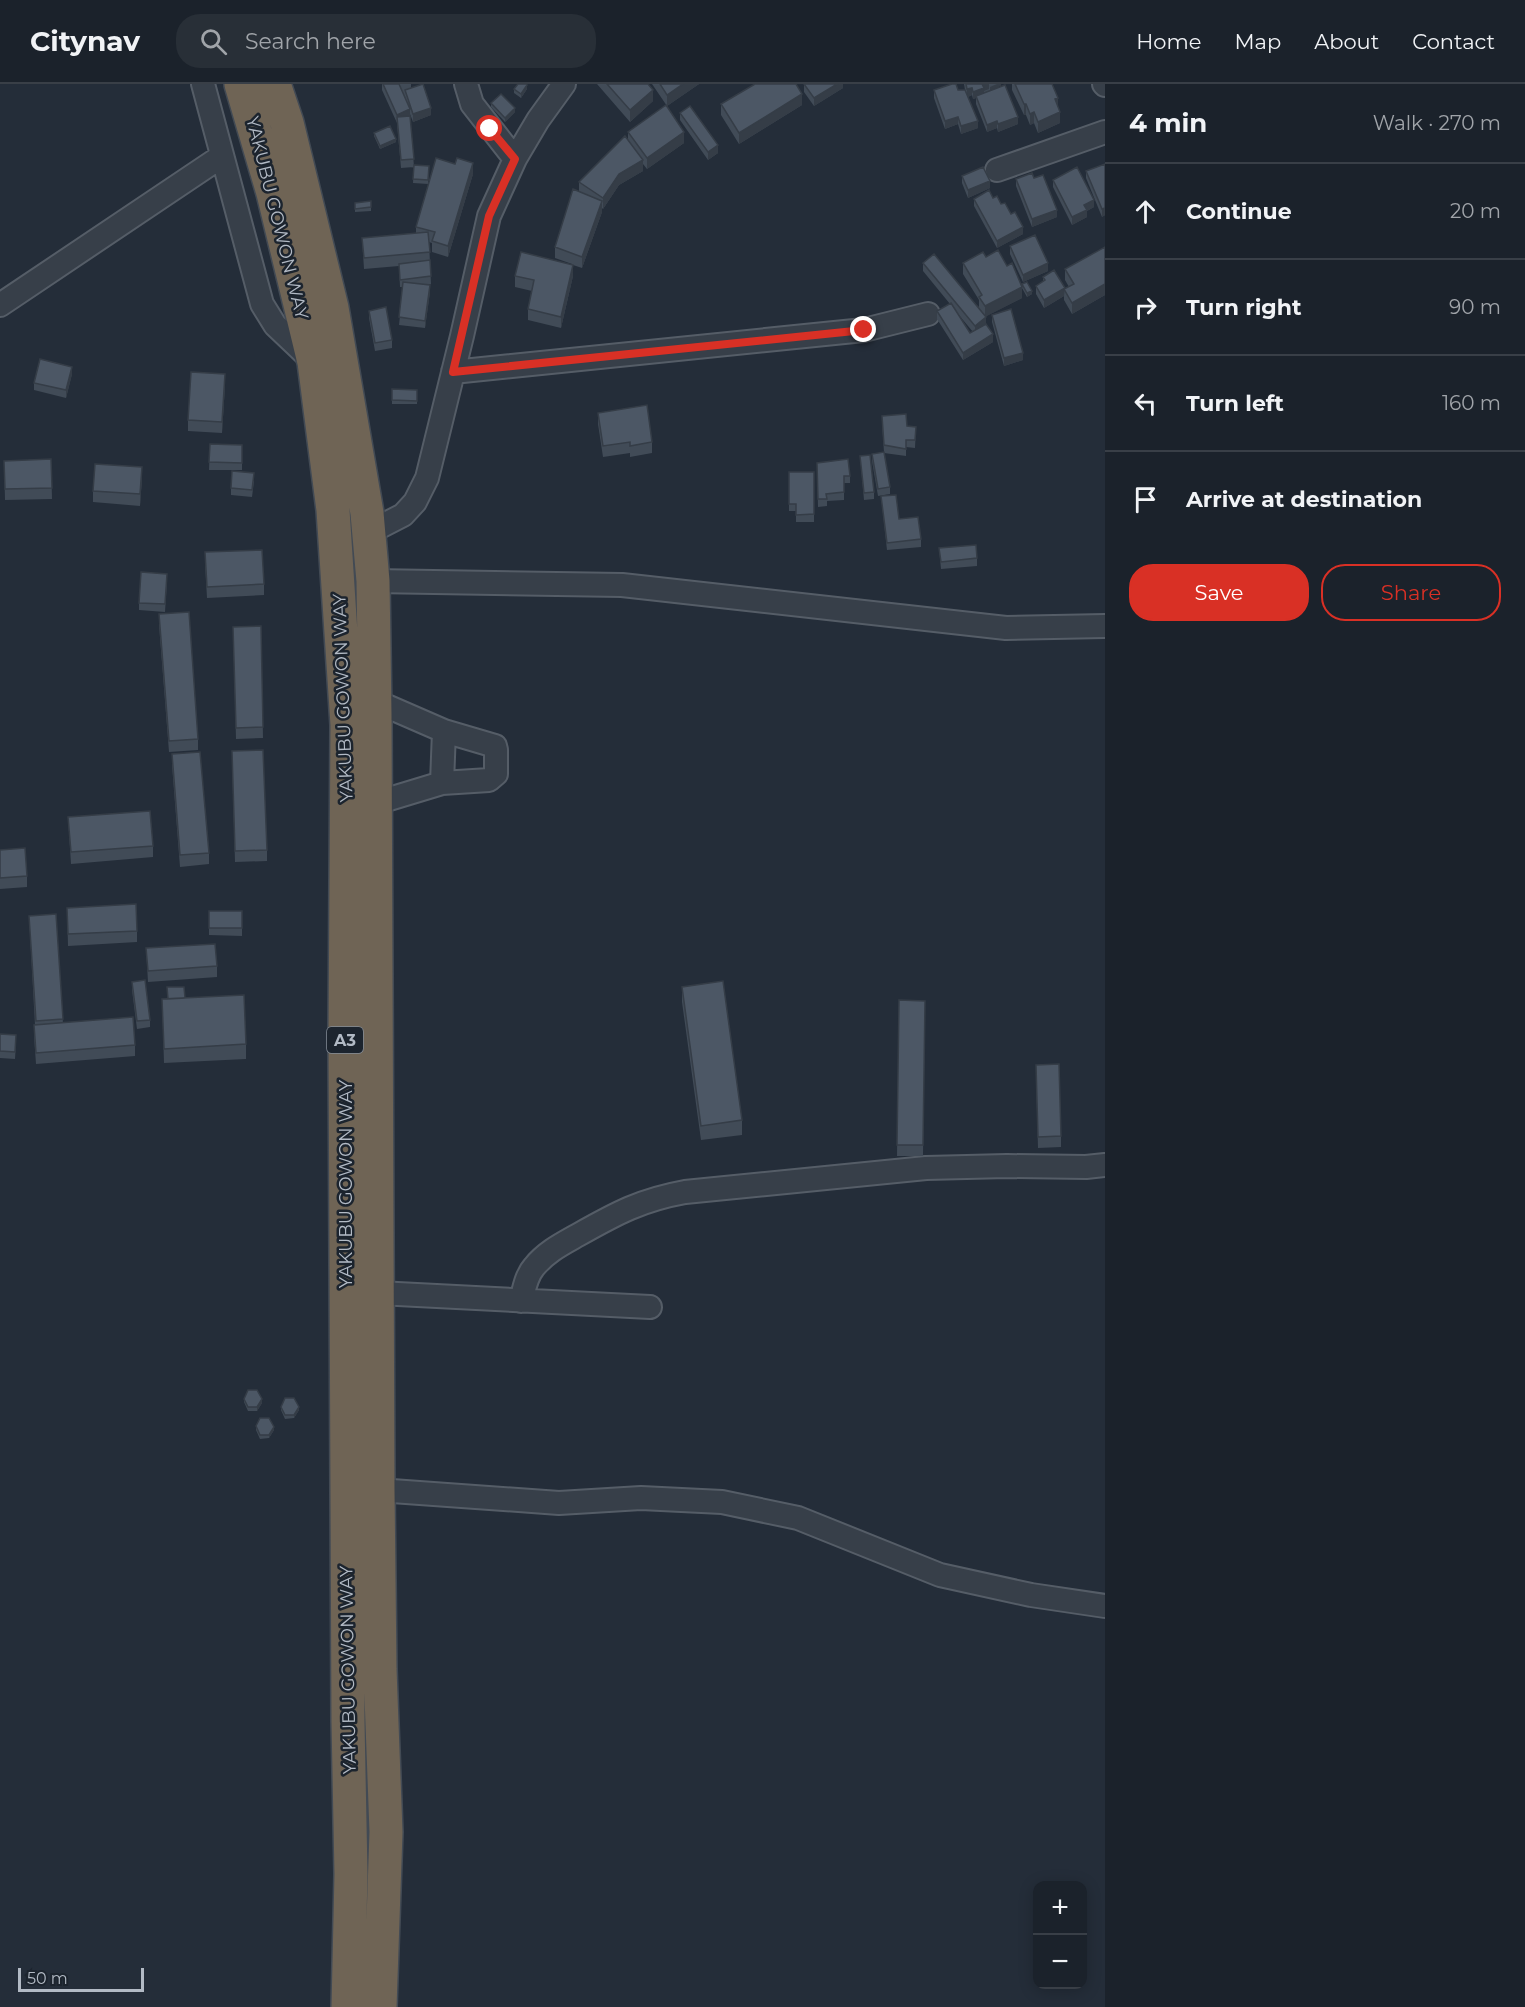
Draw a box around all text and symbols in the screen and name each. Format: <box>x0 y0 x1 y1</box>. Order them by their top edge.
search box <box>176 14 596 68</box>
text: Citynav <box>30 24 140 58</box>
icon: search <box>197 25 230 58</box>
text: Search here <box>245 28 376 55</box>
text: Home <box>1136 29 1201 54</box>
text: Map <box>1234 29 1281 54</box>
text: About <box>1314 29 1379 54</box>
text: Contact <box>1412 29 1495 54</box>
text: 4 min <box>1129 107 1207 139</box>
text: Walk · 270 m <box>1373 111 1501 135</box>
street label: YAKUBU GOWON WAY <box>241 114 313 322</box>
route start <box>476 115 502 141</box>
icon: ahead <box>1129 195 1162 228</box>
text: Continue <box>1186 198 1292 225</box>
text: 20 m <box>1450 199 1501 223</box>
icon: right <box>1129 291 1162 324</box>
text: Turn right <box>1186 294 1301 321</box>
text: 90 m <box>1449 295 1501 319</box>
route end <box>850 316 876 342</box>
icon: left <box>1129 387 1162 420</box>
text: Turn left <box>1186 390 1284 417</box>
text: 160 m <box>1442 391 1501 415</box>
icon: arrive <box>1129 483 1162 516</box>
text: Arrive at destination <box>1186 486 1422 513</box>
button: Save <box>1129 564 1309 621</box>
button: Share <box>1321 564 1501 621</box>
street label: YAKUBU GOWON WAY <box>328 593 358 803</box>
road number: A3 <box>327 1027 363 1053</box>
street label: YAKUBU GOWON WAY <box>335 1079 357 1288</box>
street label: YAKUBU GOWON WAY <box>335 1565 361 1774</box>
map controls <box>1033 1881 1087 1989</box>
button: + <box>1033 1881 1087 1935</box>
button: − <box>1033 1935 1087 1989</box>
scale bar <box>18 1965 144 1992</box>
text: 50 m <box>27 1969 68 1988</box>

